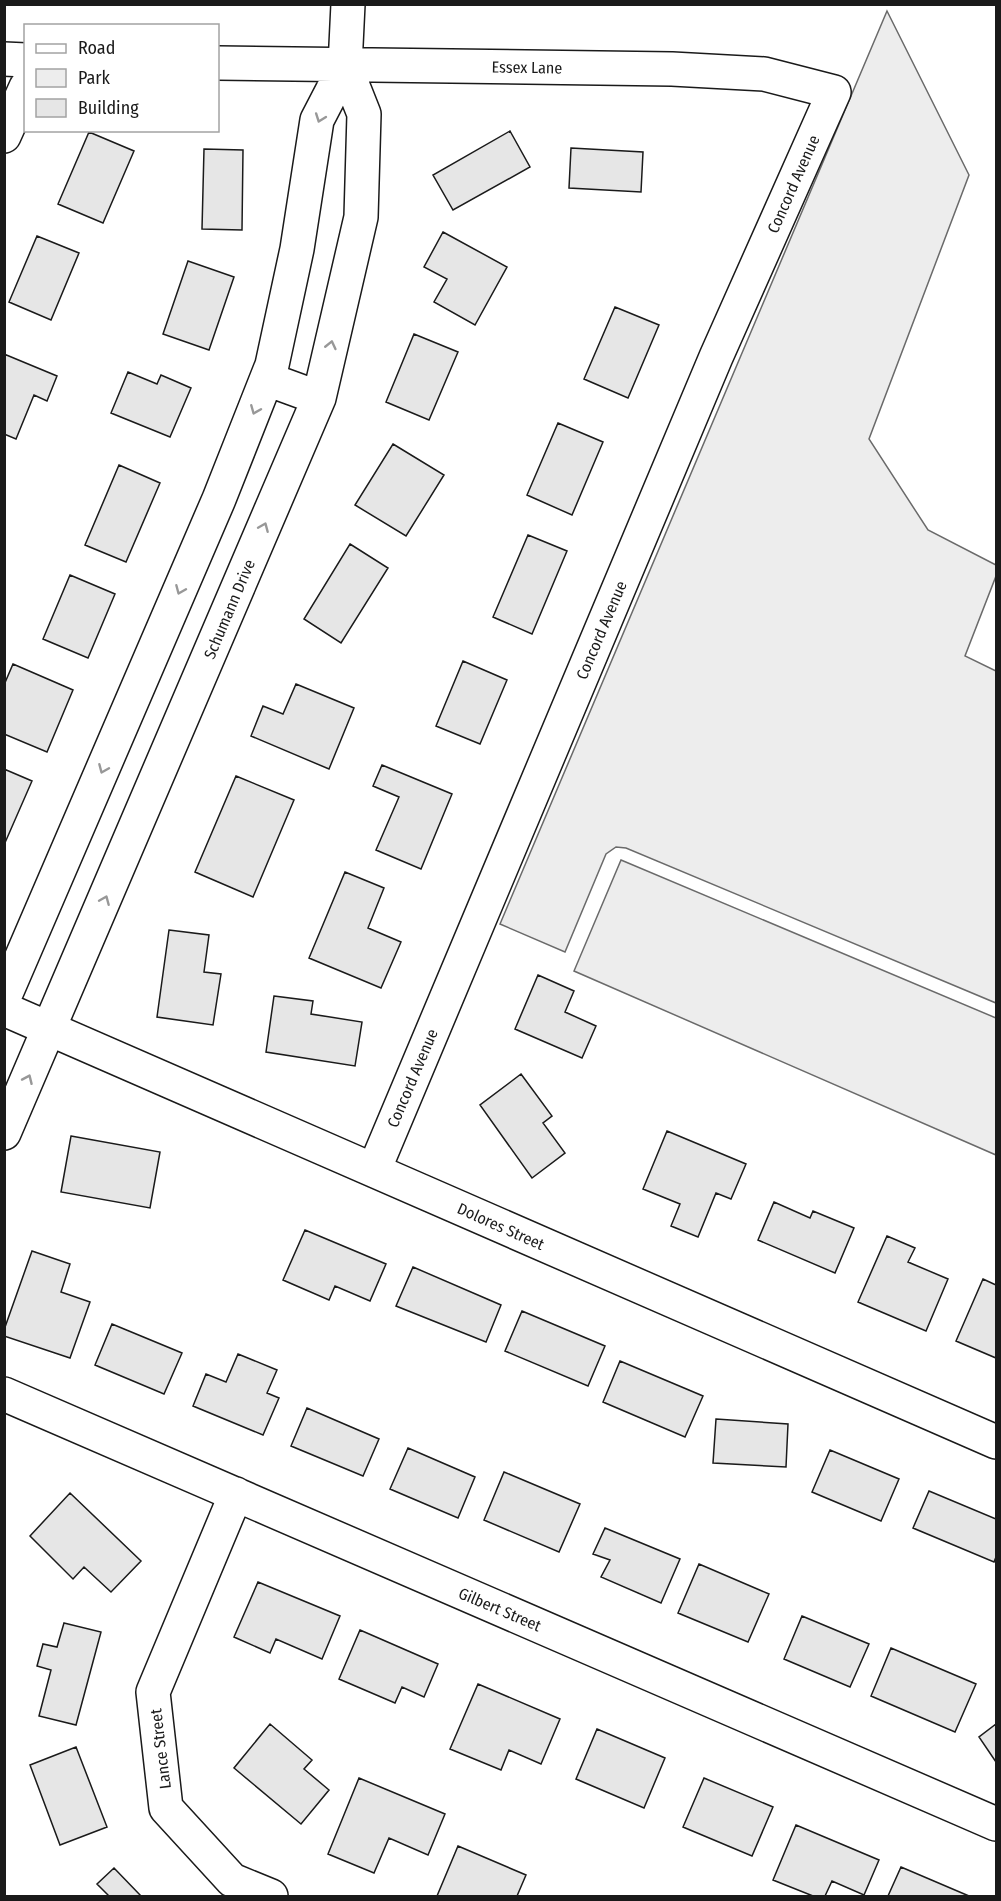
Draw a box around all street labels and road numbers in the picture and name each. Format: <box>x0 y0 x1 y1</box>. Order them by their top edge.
street label: Essex Lane <box>492 57 563 78</box>
street label: Concord Avenue <box>763 132 824 236</box>
street label: Schumann Drive <box>200 557 259 662</box>
street label: Concord Avenue <box>572 578 631 682</box>
street label: Concord Avenue <box>383 1026 442 1130</box>
street label: Dolores Street <box>454 1199 548 1254</box>
street label: Gilbert Street <box>456 1584 545 1636</box>
street label: Lance Street <box>146 1707 175 1790</box>

